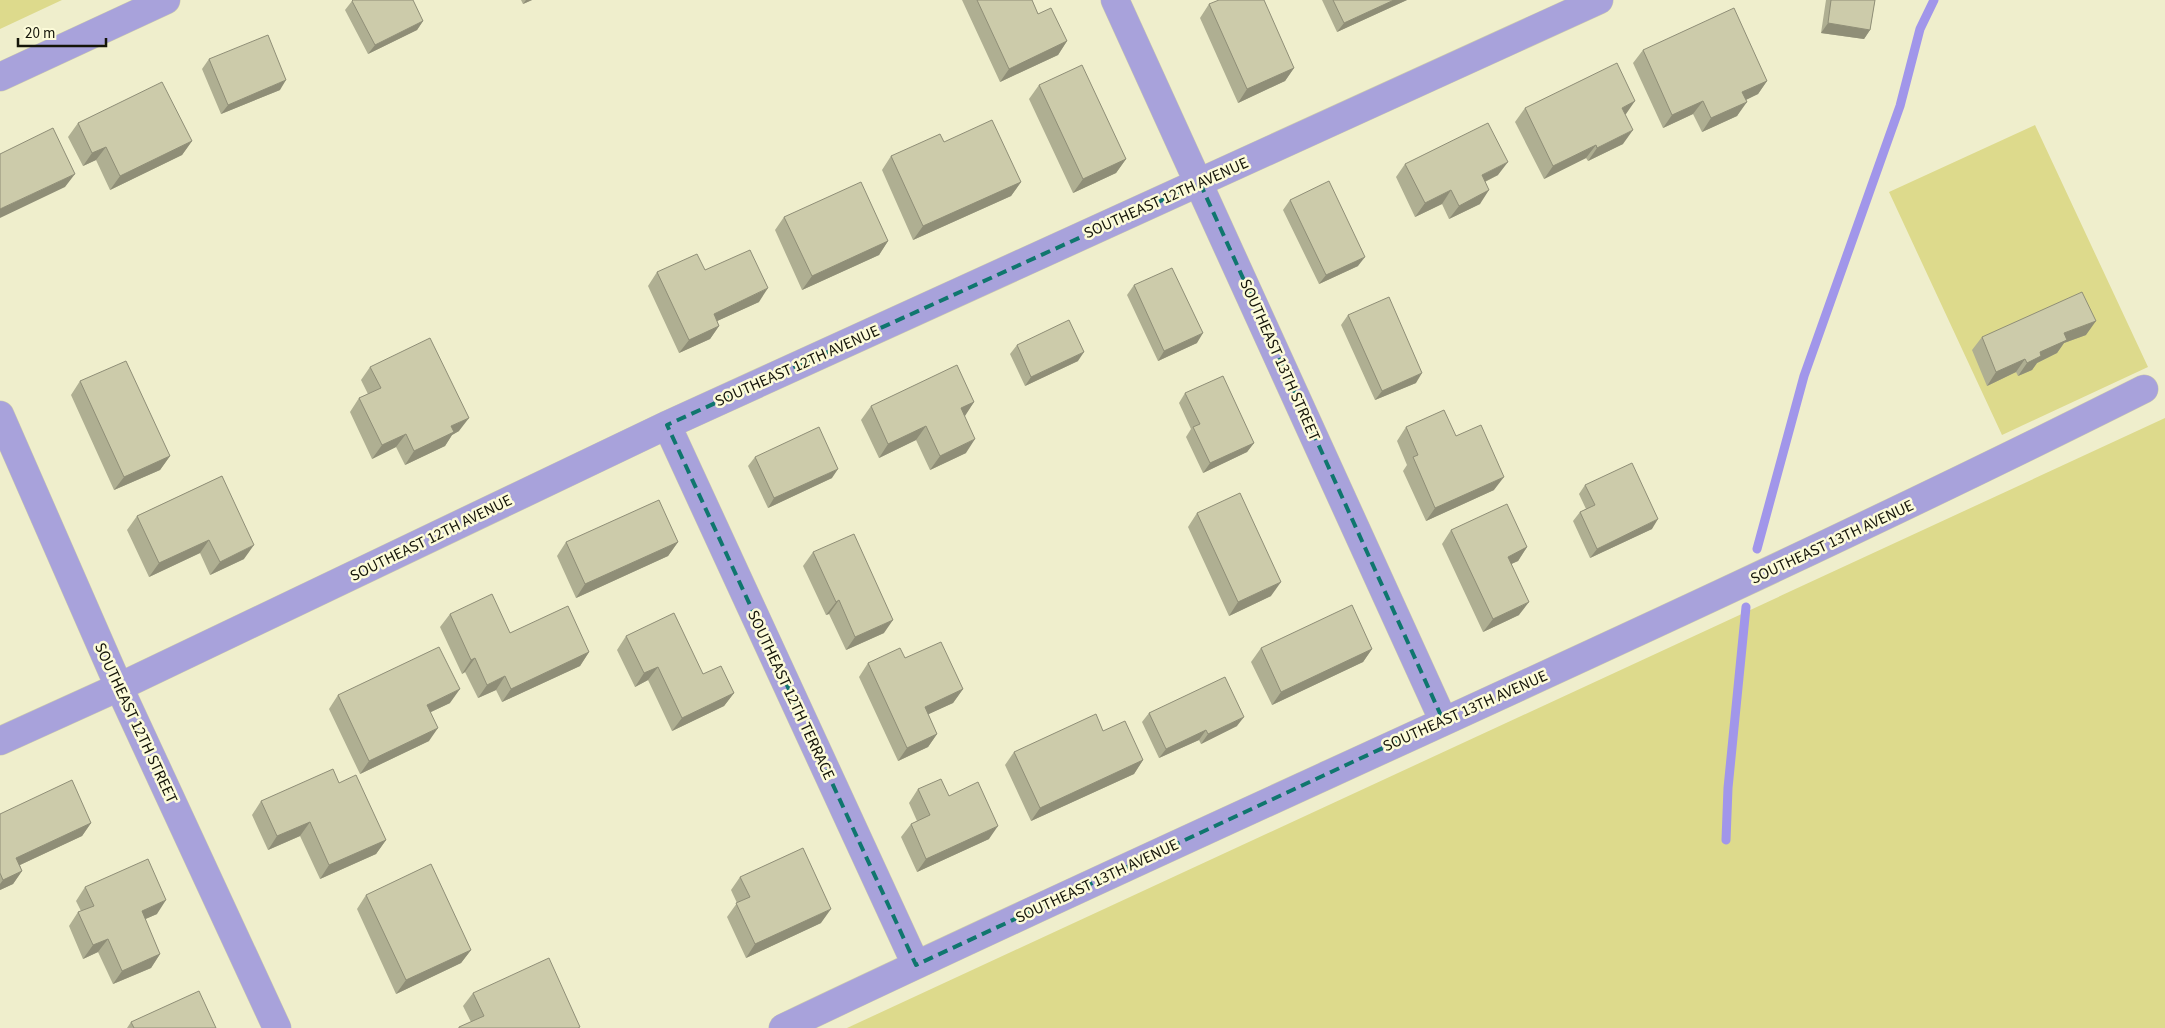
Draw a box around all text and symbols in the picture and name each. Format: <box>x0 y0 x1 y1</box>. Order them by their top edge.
scale bar <box>18 15 105 47</box>
text: 20 m <box>25 23 55 44</box>
street label: SOUTHEAST 12TH AVENUE <box>1080 152 1252 244</box>
street label: SOUTHEAST 13TH STREET <box>1234 276 1326 445</box>
street label: SOUTHEAST 12TH AVENUE <box>711 320 883 412</box>
street label: SOUTHEAST 12TH AVENUE <box>346 489 516 587</box>
street label: SOUTHEAST 13TH AVENUE <box>1747 494 1917 590</box>
street label: SOUTHEAST 12TH TERRACE <box>742 607 840 783</box>
street label: SOUTHEAST 12TH STREET <box>89 639 183 807</box>
street label: SOUTHEAST 13TH AVENUE <box>1379 665 1551 757</box>
street label: SOUTHEAST 13TH AVENUE <box>1012 833 1182 929</box>

